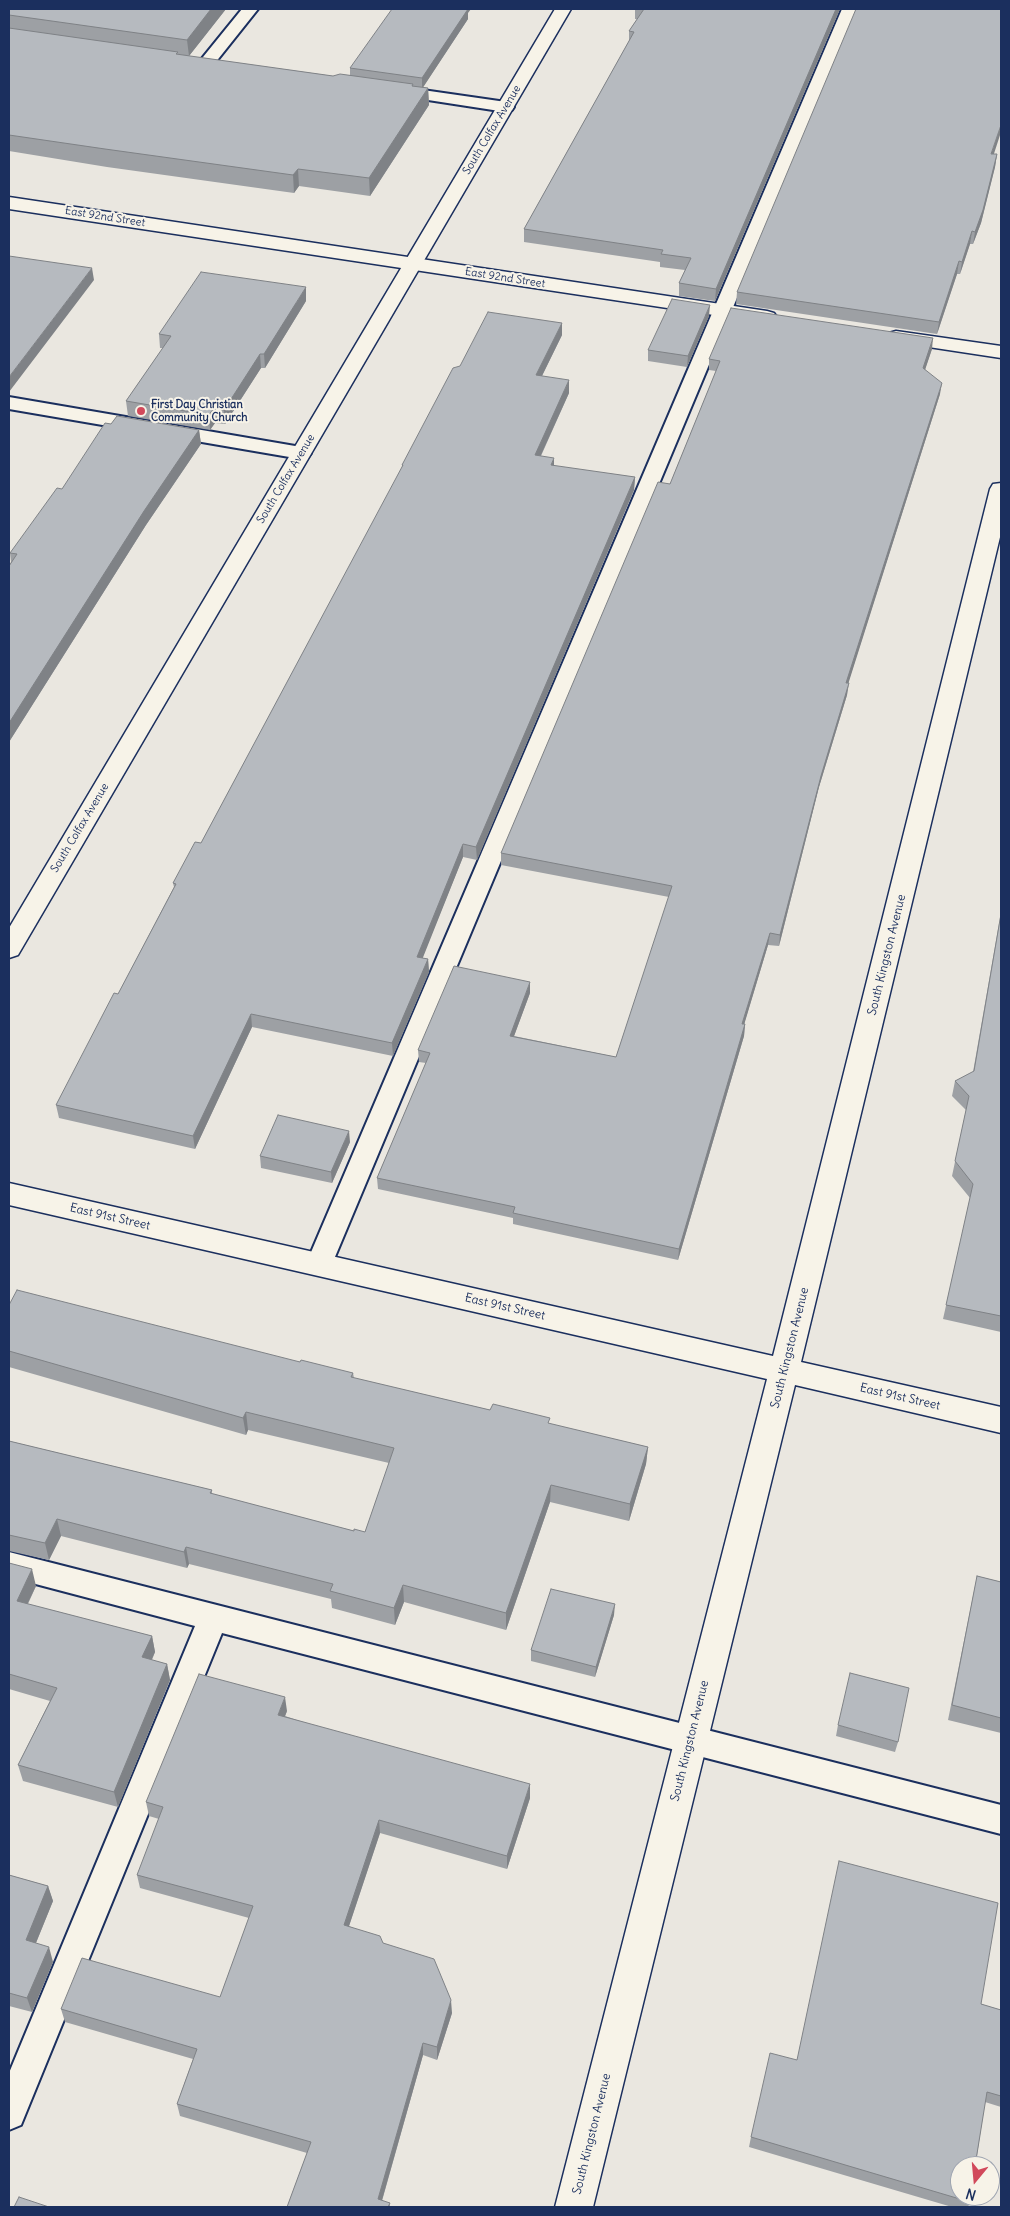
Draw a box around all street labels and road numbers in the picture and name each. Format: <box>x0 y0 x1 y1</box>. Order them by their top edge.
street label: South Colfax Avenue <box>460 83 524 177</box>
street label: East 92nd Street <box>64 204 146 230</box>
street label: East 92nd Street <box>464 265 546 291</box>
street label: South Colfax Avenue <box>254 432 318 526</box>
street label: South Colfax Avenue <box>48 781 112 875</box>
street label: South Kingston Avenue <box>865 893 909 1017</box>
street label: East 91st Street <box>68 1201 152 1233</box>
street label: South Kingston Avenue <box>768 1286 812 1410</box>
street label: East 91st Street <box>463 1291 547 1323</box>
street label: East 91st Street <box>858 1381 942 1413</box>
street label: South Kingston Avenue <box>668 1679 712 1803</box>
street label: South Kingston Avenue <box>570 2072 614 2196</box>

